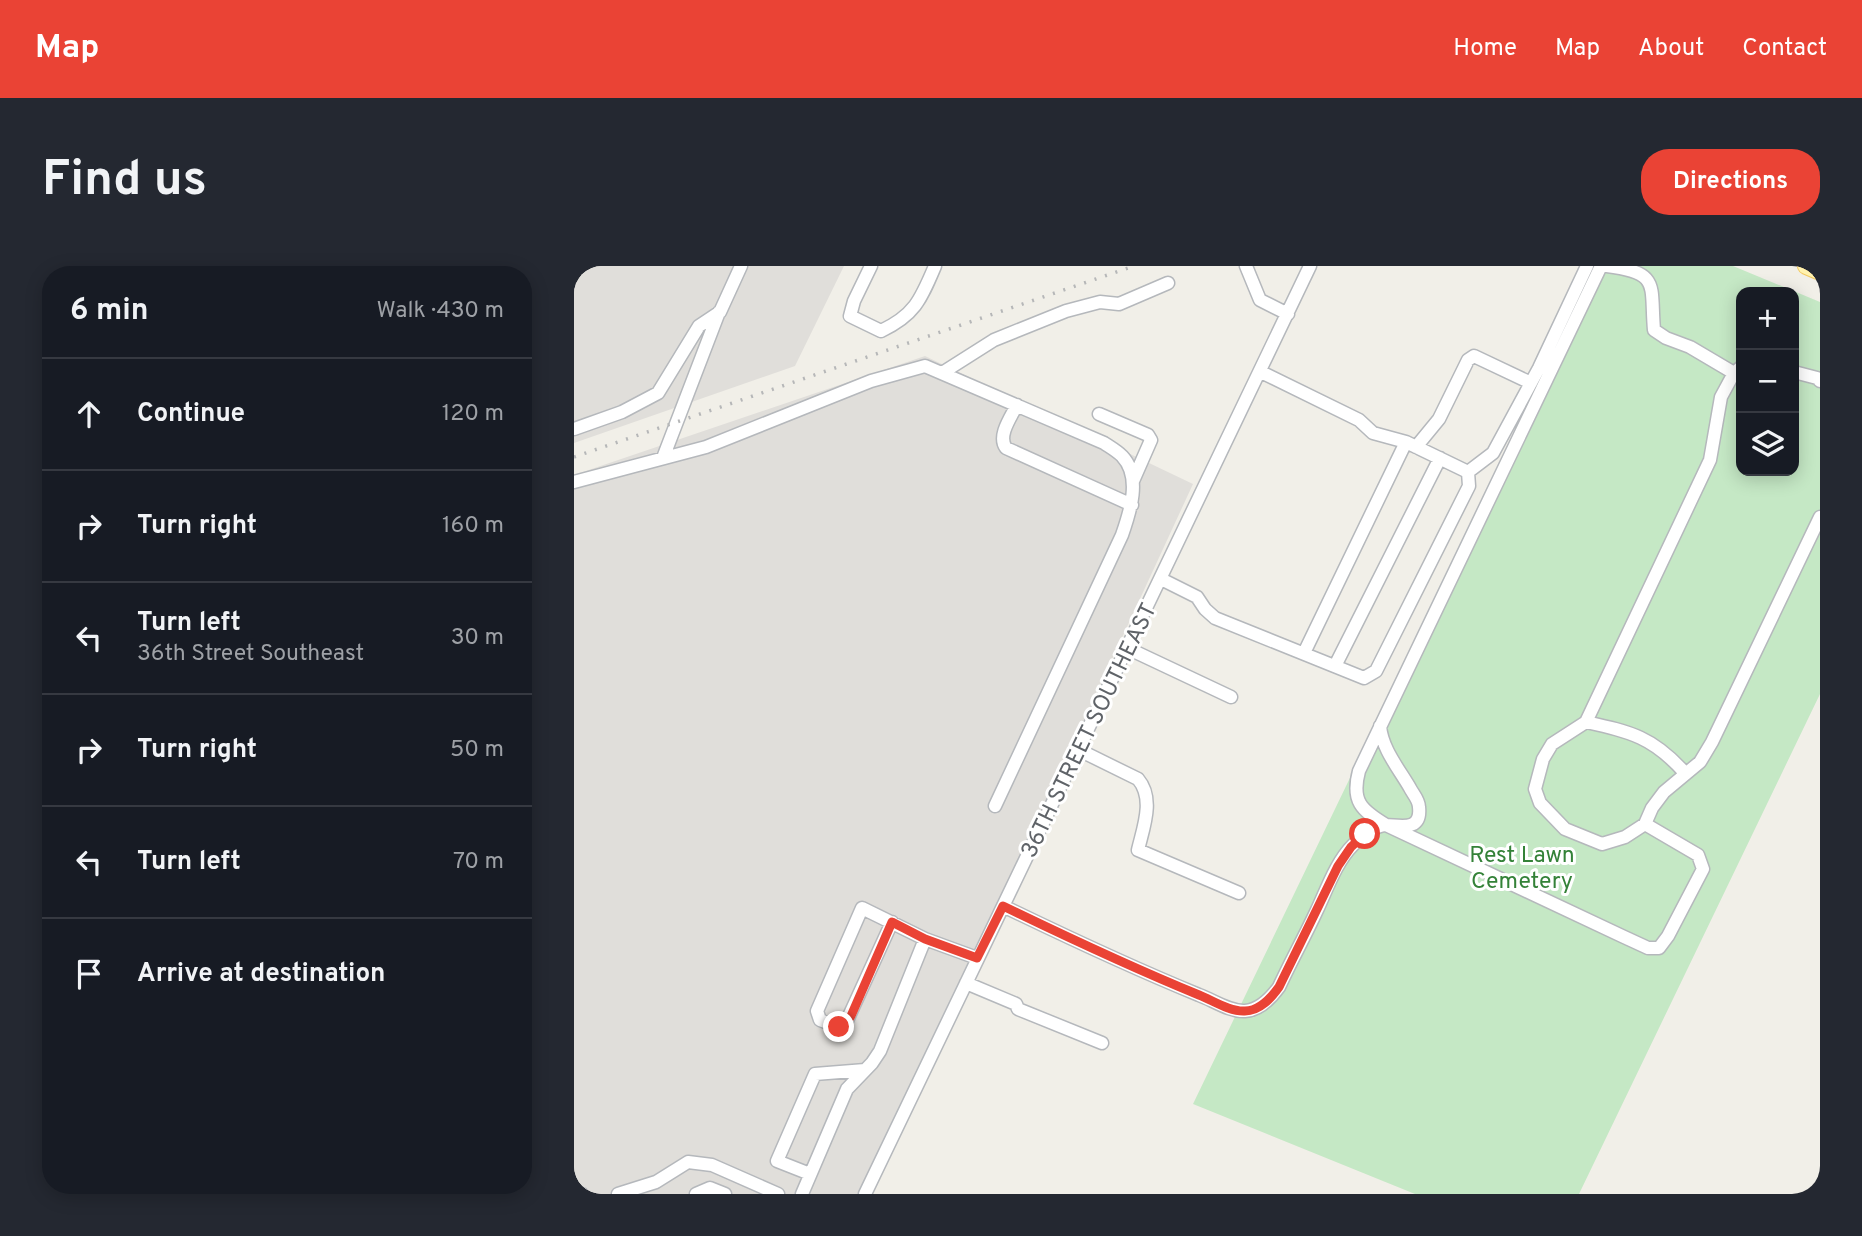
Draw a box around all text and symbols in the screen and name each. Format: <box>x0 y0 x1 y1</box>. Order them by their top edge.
text: Map <box>35 28 99 70</box>
text: Home <box>1453 34 1517 64</box>
text: Map <box>1555 34 1600 64</box>
text: About <box>1638 34 1704 64</box>
text: Contact <box>1742 34 1827 64</box>
button: Directions <box>1641 149 1820 215</box>
text: Find us <box>42 151 207 213</box>
map controls <box>1736 287 1799 476</box>
button: + <box>1736 287 1799 350</box>
text: 6 min <box>70 293 148 330</box>
text: Walk · 430 m <box>377 297 504 326</box>
button: − <box>1736 350 1799 413</box>
icon: ahead <box>70 395 108 433</box>
text: Continue <box>137 398 245 431</box>
text: 120 m <box>442 400 504 429</box>
button: layers <box>1736 413 1799 476</box>
icon: right <box>70 507 108 545</box>
text: Turn right <box>137 510 257 543</box>
text: 160 m <box>442 512 504 541</box>
street label: 36TH STREET SOUTHEAST <box>1016 599 1165 863</box>
text: Turn left <box>137 607 241 640</box>
icon: left <box>70 619 108 657</box>
text: 30 m <box>451 624 504 653</box>
text: 36th Street Southeast <box>137 640 364 669</box>
icon: right <box>70 731 108 769</box>
text: Turn right <box>137 734 257 767</box>
text: 50 m <box>450 736 504 765</box>
route start <box>1349 818 1380 849</box>
park label: Rest Lawn Cemetery <box>1469 842 1575 897</box>
icon: left <box>70 843 108 881</box>
text: Turn left <box>137 846 241 879</box>
text: 70 m <box>453 848 504 877</box>
icon: arrive <box>70 955 108 993</box>
text: Arrive at destination <box>137 958 385 991</box>
route end <box>823 1011 854 1042</box>

